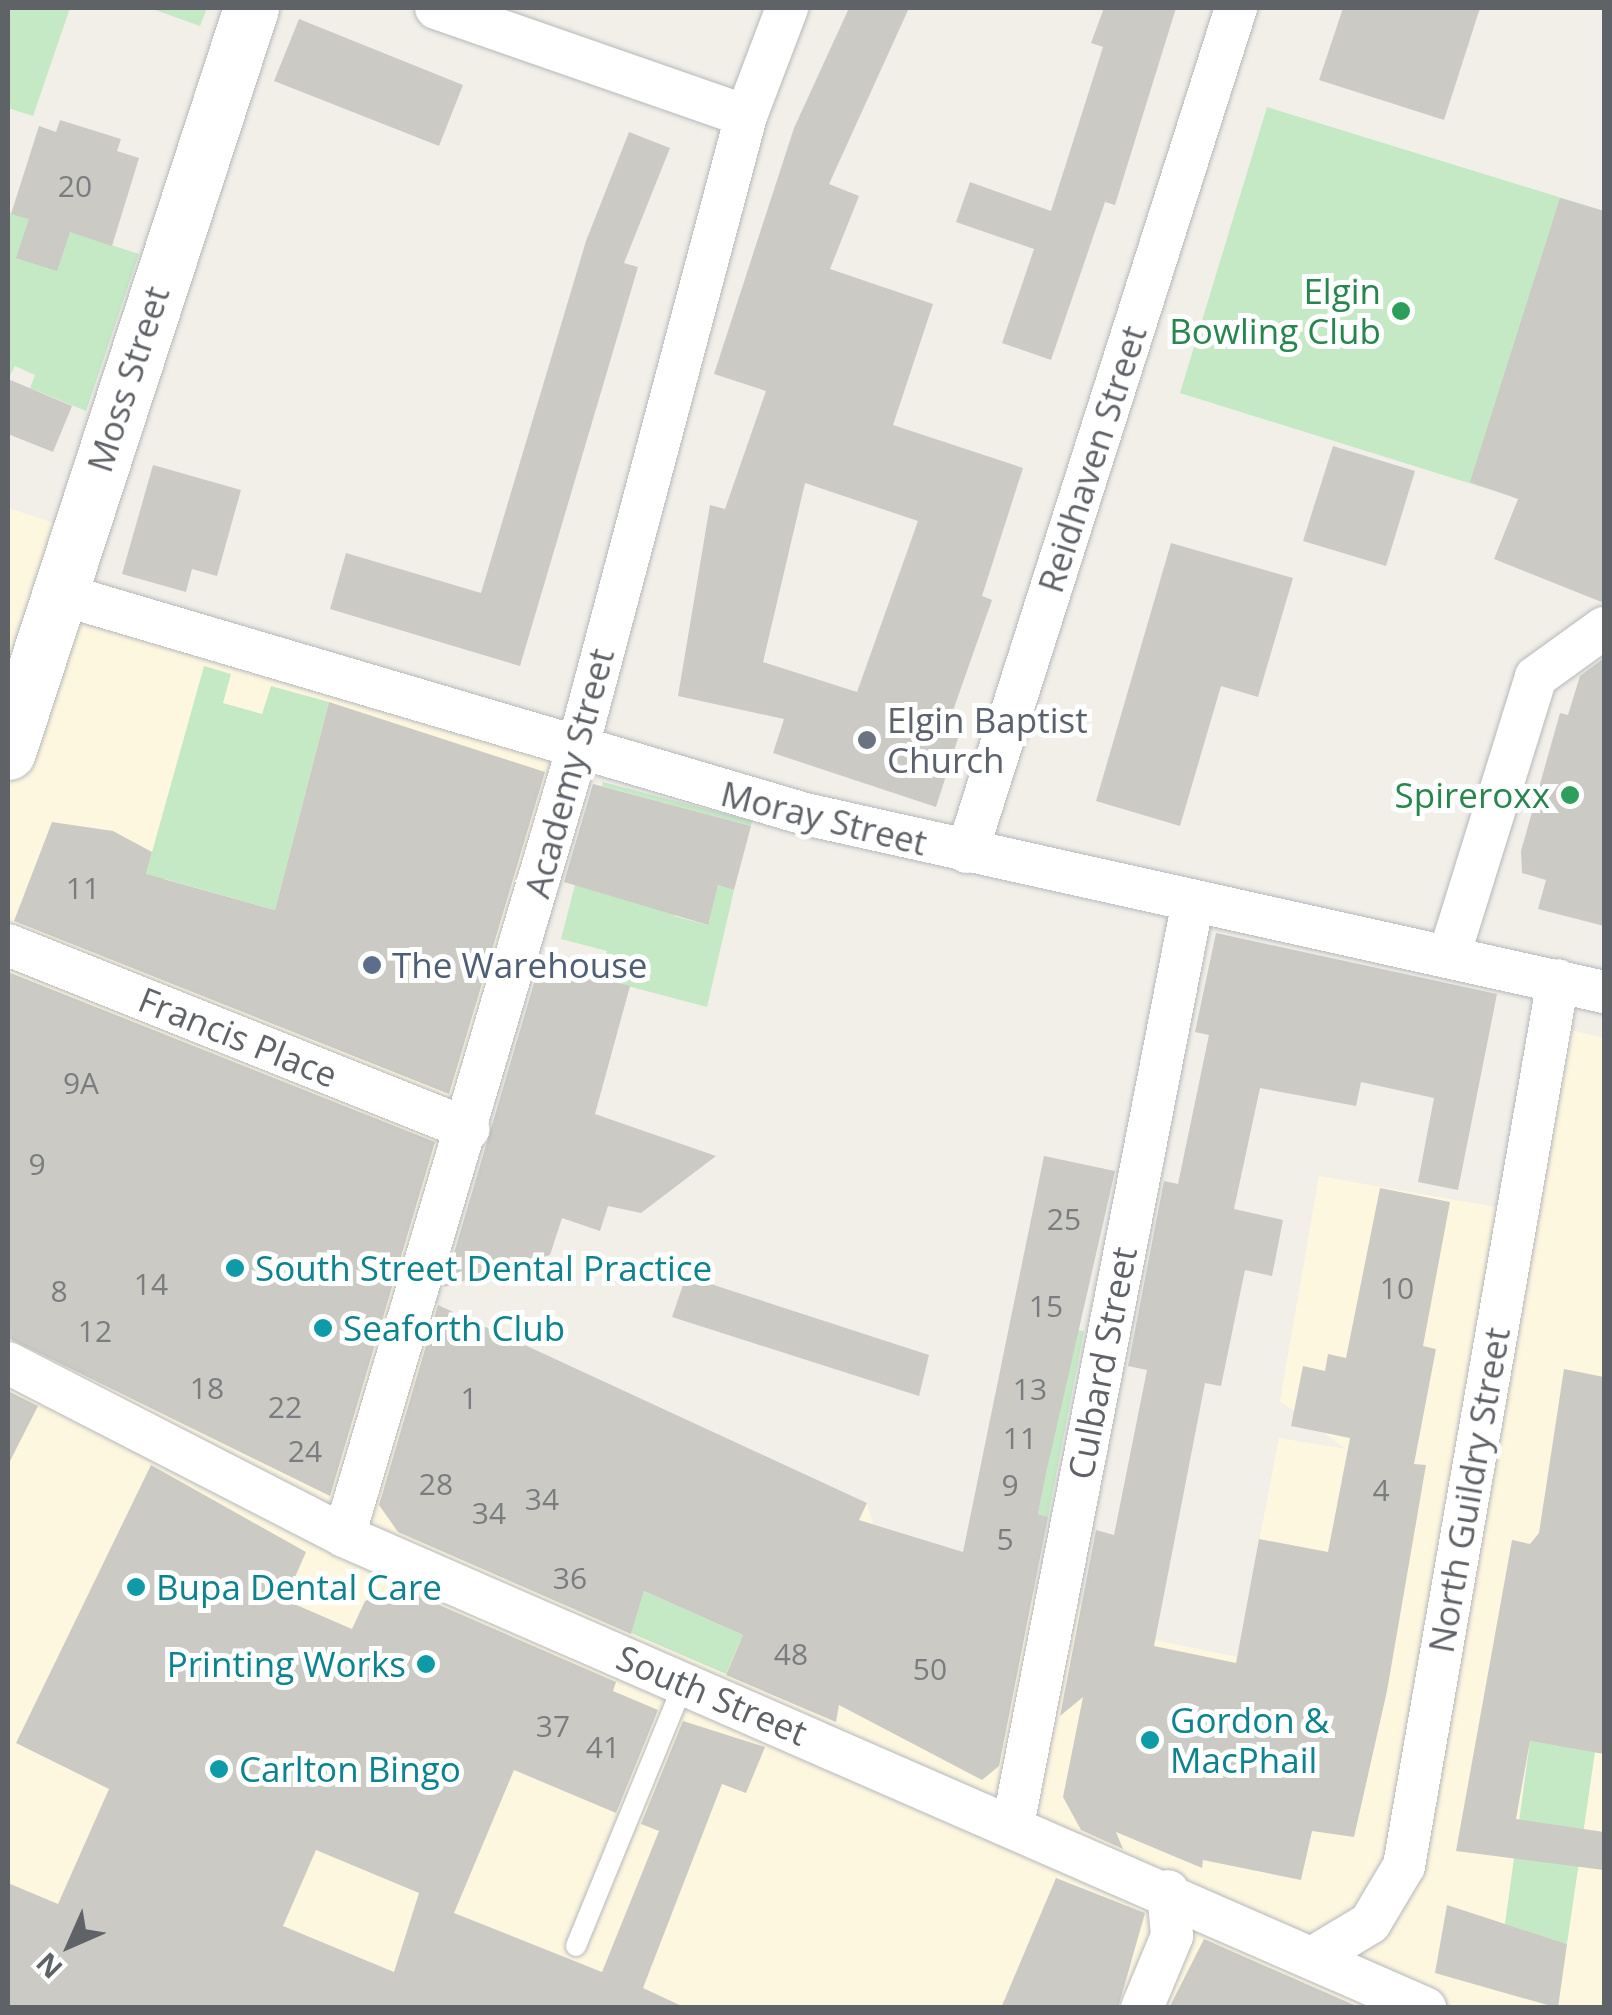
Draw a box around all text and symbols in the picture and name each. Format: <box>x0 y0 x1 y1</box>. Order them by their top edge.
house number: 20 <box>58 168 92 204</box>
place label: Elgin Bowling Club <box>1169 270 1381 352</box>
street label: Moss Street <box>78 281 178 477</box>
marker: Elgin Bowling Club <box>1390 300 1412 322</box>
street label: Reidhaven Street <box>1029 320 1155 598</box>
street label: Academy Street <box>516 644 622 902</box>
place label: Elgin Baptist Church <box>887 699 1088 781</box>
marker: Elgin Baptist Church <box>856 729 878 751</box>
street label: Moray Street <box>717 772 931 864</box>
place label: Spireroxx <box>1395 774 1550 816</box>
marker: Spireroxx <box>1559 784 1581 806</box>
house number: 11 <box>66 870 100 906</box>
place label: The Warehouse <box>392 944 648 986</box>
marker: The Warehouse <box>361 954 383 976</box>
street label: Francis Place <box>133 978 343 1096</box>
house number: 9A <box>63 1065 99 1101</box>
house number: 9 <box>28 1146 46 1182</box>
house number: 25 <box>1047 1201 1081 1237</box>
street label: Culbard Street <box>1059 1243 1145 1483</box>
place label: South Street Dental Practice <box>255 1247 712 1289</box>
marker: South Street Dental Practice <box>224 1257 246 1279</box>
house number: 14 <box>134 1266 168 1302</box>
house number: 10 <box>1380 1270 1414 1306</box>
house number: 8 <box>50 1273 68 1309</box>
house number: 15 <box>1029 1288 1063 1324</box>
place label: Seaforth Club <box>343 1307 565 1349</box>
house number: 12 <box>78 1313 112 1349</box>
marker: Seaforth Club <box>312 1317 334 1339</box>
street label: North Guildry Street <box>1420 1324 1518 1656</box>
house number: 18 <box>190 1370 224 1406</box>
house number: 13 <box>1013 1371 1047 1407</box>
house number: 1 <box>460 1380 478 1416</box>
house number: 22 <box>268 1389 302 1425</box>
house number: 11 <box>1003 1420 1037 1456</box>
house number: 24 <box>288 1433 322 1469</box>
house number: 28 <box>419 1466 453 1502</box>
house number: 9 <box>1001 1467 1019 1503</box>
house number: 4 <box>1372 1472 1390 1508</box>
house number: 34 <box>525 1481 559 1517</box>
house number: 34 <box>472 1495 506 1531</box>
house number: 5 <box>996 1521 1014 1557</box>
house number: 36 <box>553 1560 587 1596</box>
place label: Bupa Dental Care <box>156 1566 442 1608</box>
marker: Bupa Dental Care <box>125 1576 147 1598</box>
street label: South Street <box>611 1636 813 1754</box>
house number: 48 <box>774 1636 808 1672</box>
place label: Printing Works <box>167 1643 406 1685</box>
house number: 50 <box>913 1651 947 1687</box>
marker: Printing Works <box>415 1653 437 1675</box>
place label: Gordon & MacPhail <box>1170 1699 1329 1781</box>
house number: 37 <box>536 1708 570 1744</box>
house number: 41 <box>586 1729 620 1765</box>
marker: Gordon & MacPhail <box>1139 1729 1161 1751</box>
place label: Carlton Bingo <box>239 1748 461 1790</box>
marker: Carlton Bingo <box>208 1758 230 1780</box>
north arrow <box>20 1895 120 1995</box>
text: N <box>27 1945 70 1988</box>

